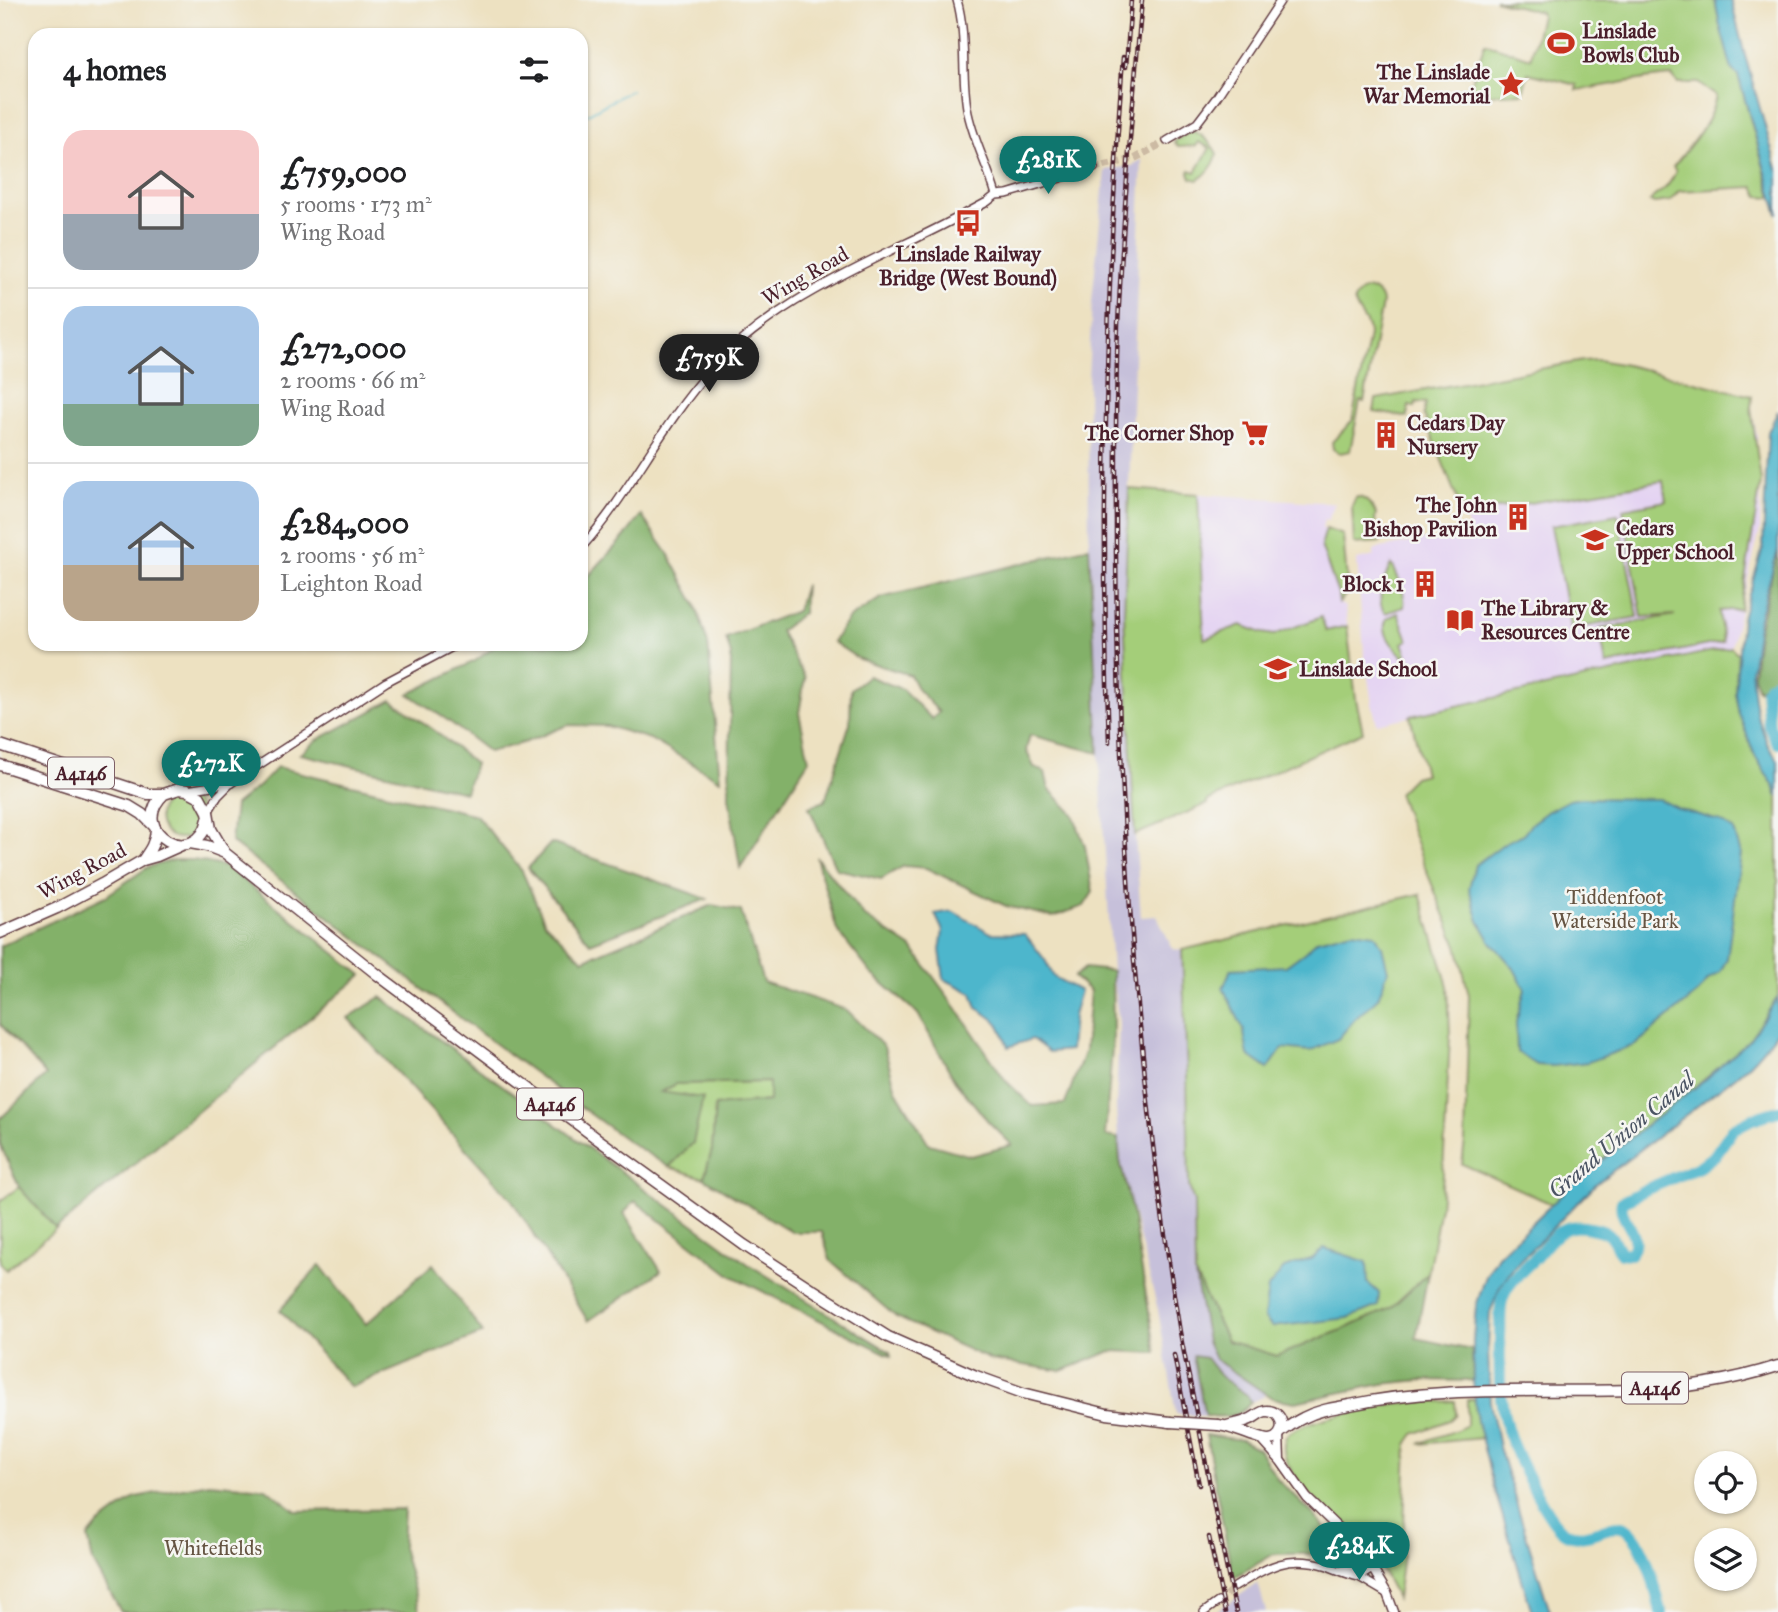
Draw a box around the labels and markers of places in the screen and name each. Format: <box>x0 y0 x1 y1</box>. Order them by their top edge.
place label: Linslade Bowls Club <box>1582 18 1679 68</box>
sports icon: Linslade Bowls Club <box>1546 28 1576 58</box>
place label: The Linslade War Memorial <box>1363 59 1491 109</box>
place icon: The Linslade War Memorial <box>1496 69 1526 99</box>
pin: £281K <box>999 136 1097 196</box>
bus stop icon: Linslade Railway Bridge (West Bound) <box>953 208 983 238</box>
place label: Linslade Railway Bridge (West Bound) <box>879 241 1057 291</box>
pin: £759K <box>660 334 758 394</box>
place label: Cedars Day Nursery <box>1407 410 1506 460</box>
supermarket icon: The Corner Shop <box>1240 418 1270 448</box>
place label: The Corner Shop <box>1083 420 1234 446</box>
building icon: Cedars Day Nursery <box>1371 420 1401 450</box>
place label: The John Bishop Pavilion <box>1363 492 1498 542</box>
building icon: The John Bishop Pavilion <box>1503 502 1533 532</box>
place label: Cedars Upper School <box>1616 515 1735 565</box>
school or university icon: Cedars Upper School <box>1580 525 1610 555</box>
building icon: Block 1 <box>1410 569 1440 599</box>
place label: Block 1 <box>1342 571 1404 597</box>
place label: The Library & Resources Centre <box>1480 595 1630 645</box>
library icon: The Library & Resources Centre <box>1445 605 1475 635</box>
school or university icon: Linslade School <box>1263 654 1293 684</box>
place label: Linslade School <box>1299 656 1439 682</box>
pin: £272K <box>162 740 260 800</box>
pin: £284K <box>1310 1522 1408 1582</box>

